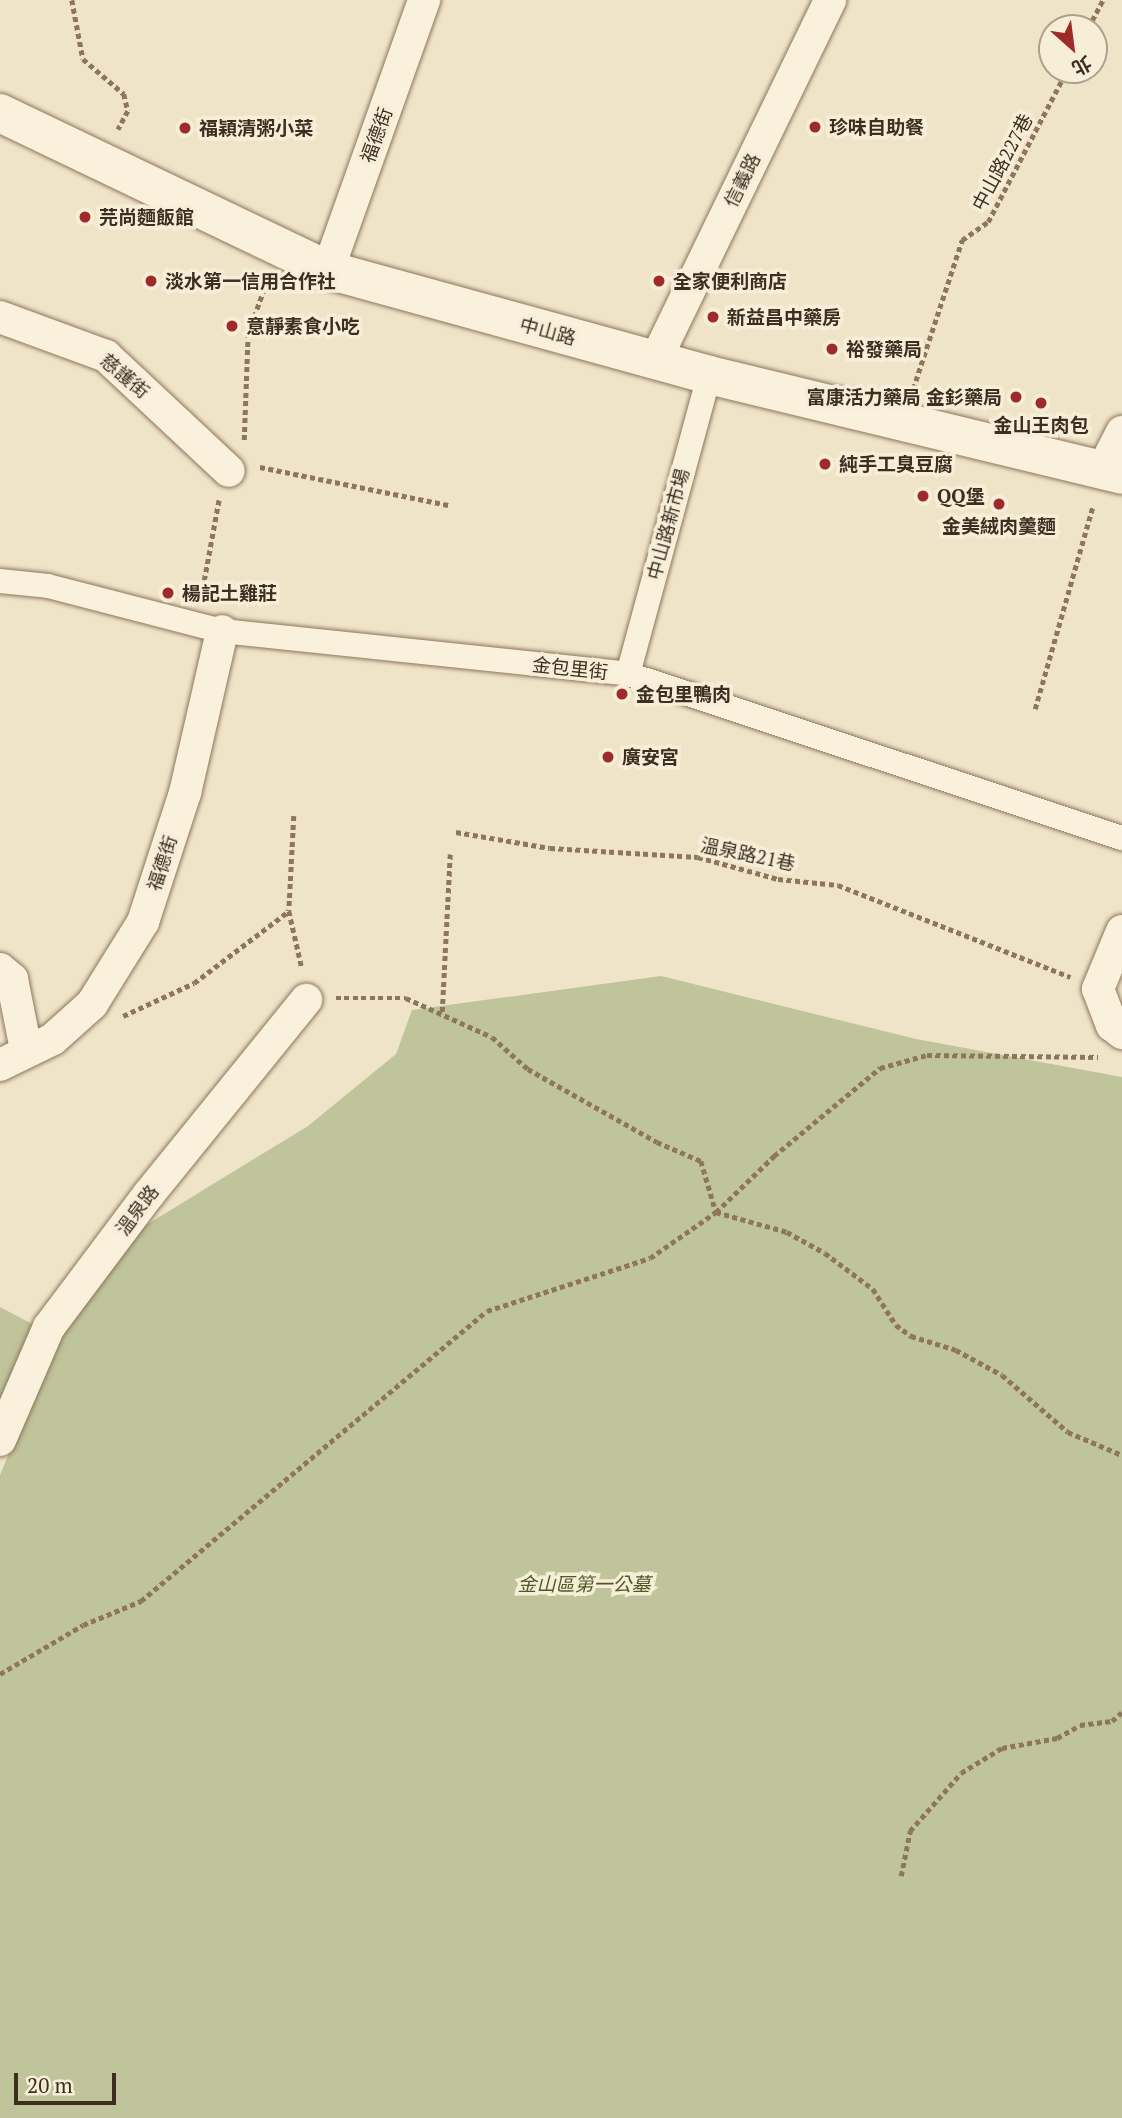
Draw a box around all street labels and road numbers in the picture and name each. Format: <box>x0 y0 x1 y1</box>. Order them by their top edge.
street label: 福德街 <box>356 104 396 166</box>
street label: 中山路227巷 <box>967 110 1037 214</box>
street label: 信義路 <box>719 149 765 211</box>
street label: 中山路 <box>518 313 578 349</box>
street label: 慈護街 <box>96 349 154 403</box>
street label: 中山路新市場 <box>642 466 694 582</box>
street label: 金包里街 <box>531 653 609 683</box>
street label: 福德街 <box>142 832 182 894</box>
street label: 溫泉路21巷 <box>699 833 797 875</box>
street label: 溫泉路 <box>111 1180 163 1240</box>

